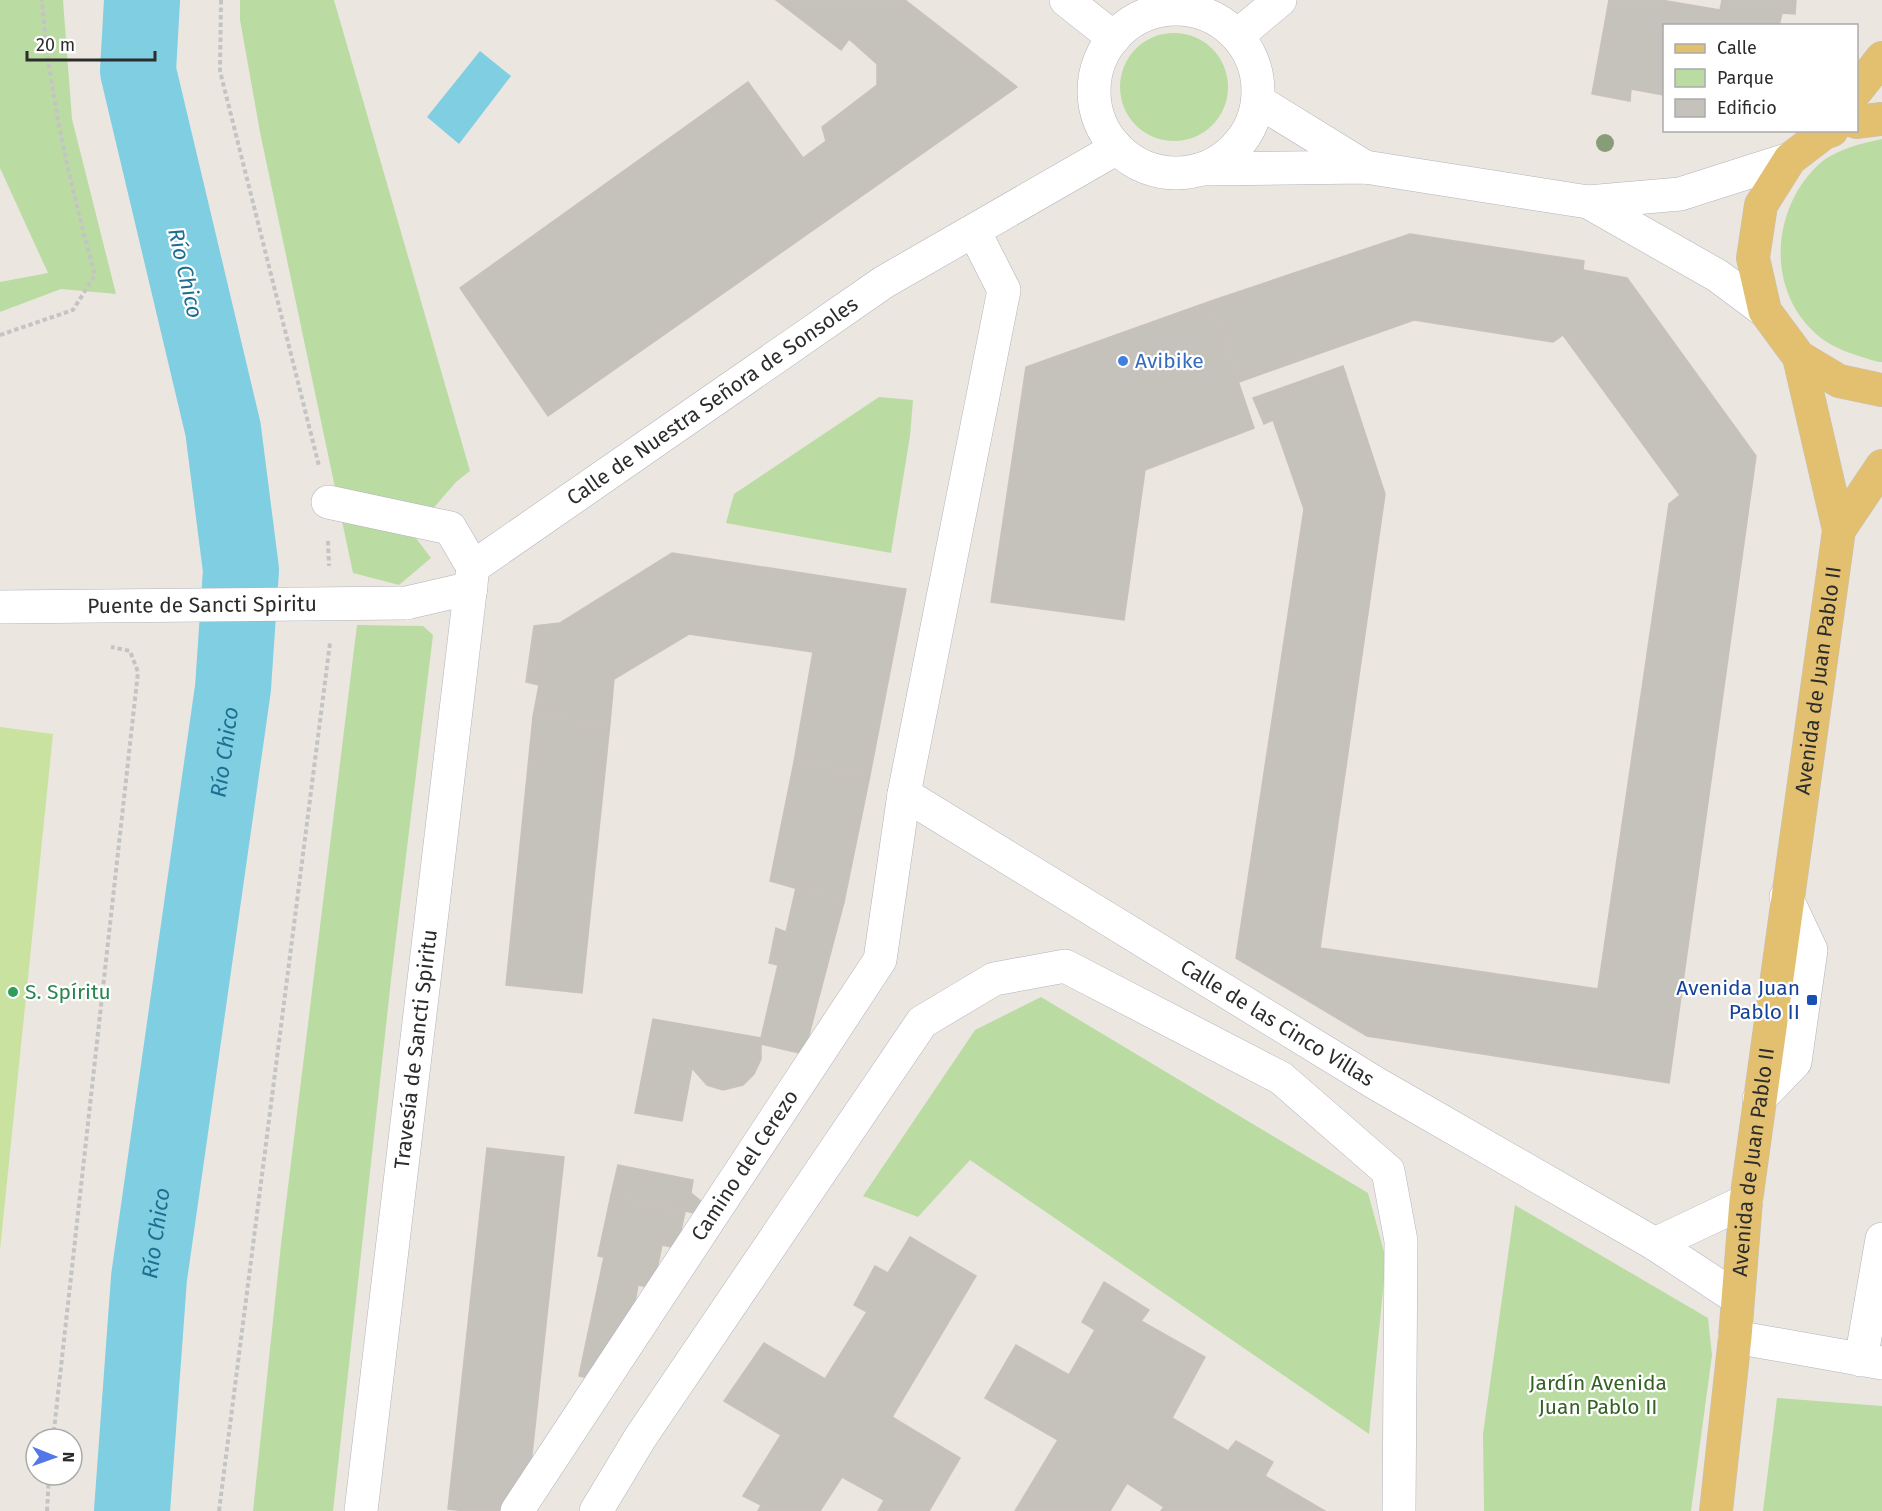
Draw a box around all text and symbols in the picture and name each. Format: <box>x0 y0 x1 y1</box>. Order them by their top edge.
scale bar <box>27 24 154 62</box>
legend <box>1663 24 1858 132</box>
text: 20 m <box>36 34 75 56</box>
text: Calle <box>1717 37 1757 59</box>
text: Parque <box>1717 67 1774 89</box>
text: Edificio <box>1717 97 1777 119</box>
water label: Río Chico <box>162 226 209 321</box>
street label: Calle de Nuestra Señora de Sonsoles <box>562 291 863 511</box>
place label: Avibike <box>1135 348 1204 374</box>
marker: Avibike <box>1116 354 1130 368</box>
street label: Avenida de Juan Pablo II <box>1789 565 1847 796</box>
street label: Puente de Sancti Spiritu <box>87 591 317 619</box>
water label: Río Chico <box>205 705 244 799</box>
street label: Travesía de Sancti Spiritu <box>389 928 443 1170</box>
street label: Calle de las Cinco Villas <box>1176 954 1379 1092</box>
place label: Avenida Juan Pablo II <box>1676 975 1800 1025</box>
place label: S. Spíritu <box>25 979 111 1005</box>
marker: S. Spíritu <box>6 985 20 999</box>
marker: Avenida Juan Pablo II <box>1805 993 1819 1007</box>
street label: Avenida de Juan Pablo II <box>1727 1046 1780 1277</box>
street label: Camino del Cerezo <box>686 1085 804 1246</box>
water label: Río Chico <box>136 1186 176 1280</box>
park label: Jardín Avenida Juan Pablo II <box>1529 1370 1667 1420</box>
north arrow <box>24 1427 84 1487</box>
text: N <box>59 1452 78 1463</box>

